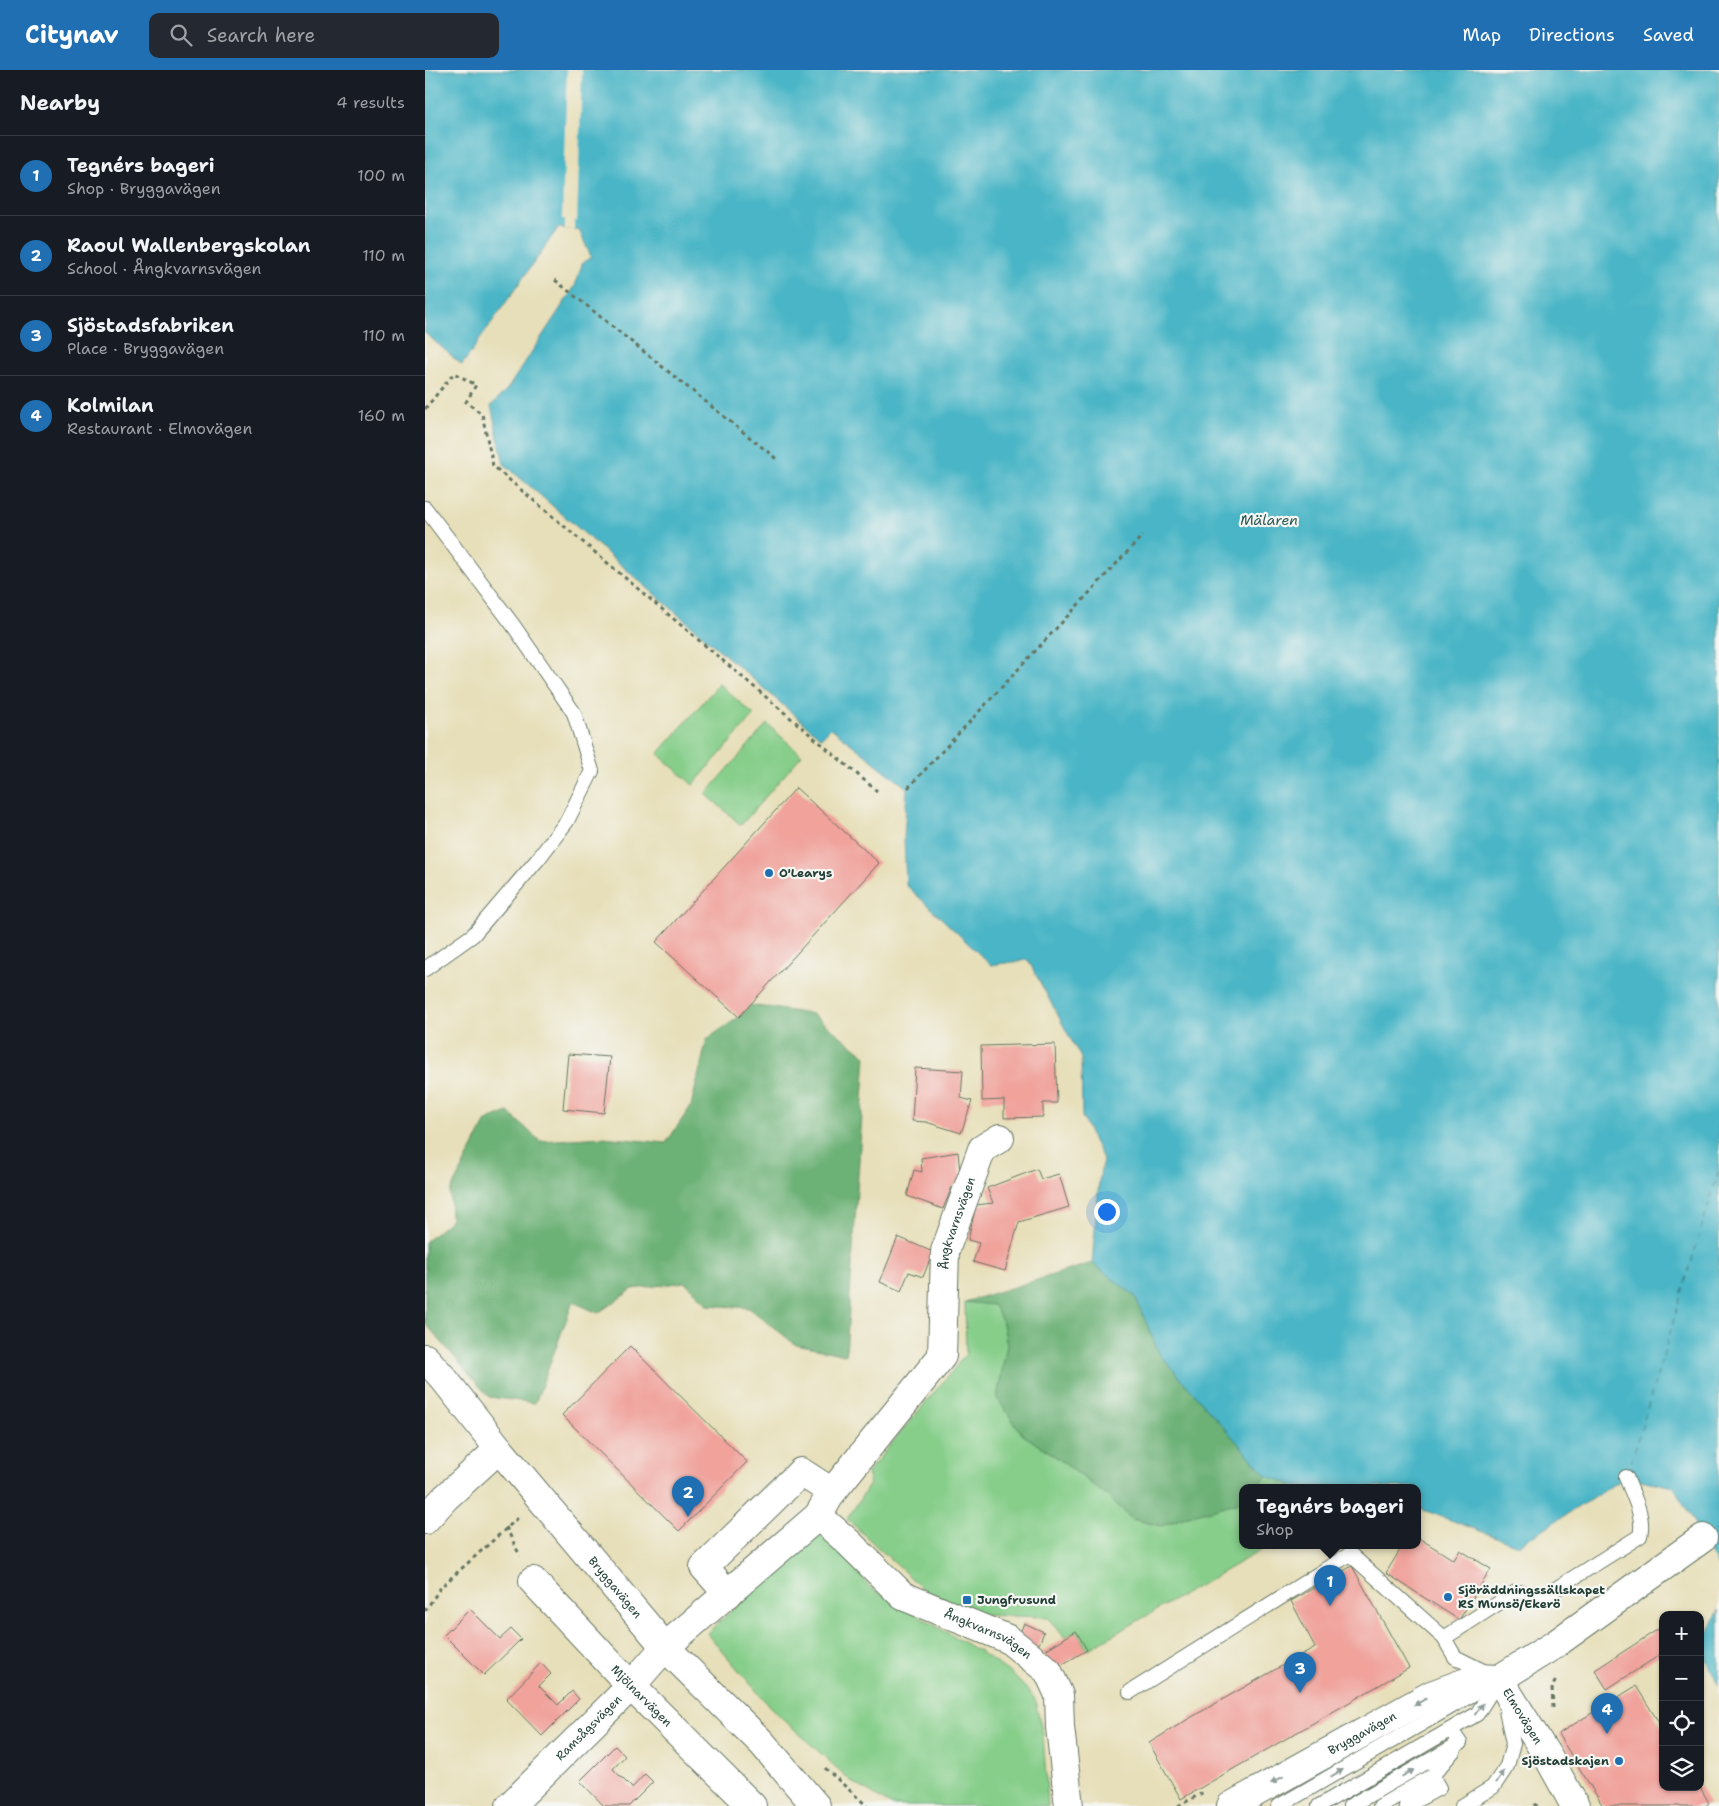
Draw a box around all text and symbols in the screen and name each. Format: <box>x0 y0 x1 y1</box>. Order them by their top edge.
search box <box>149 13 499 58</box>
text: Citynav <box>25 19 119 51</box>
icon: search <box>167 21 195 49</box>
text: Search here <box>207 23 315 48</box>
text: Map <box>1463 23 1501 47</box>
text: Directions <box>1529 23 1615 47</box>
text: Saved <box>1643 23 1694 47</box>
text: Nearby <box>20 89 100 117</box>
text: 4 results <box>336 92 405 113</box>
text: Tegnérs bageri <box>67 153 215 178</box>
text: 1 <box>32 165 40 186</box>
text: 100 m <box>357 165 405 186</box>
text: Shop · Bryggavägen <box>67 178 221 199</box>
text: Raoul Wallenbergskolan <box>67 233 311 258</box>
text: 2 <box>30 245 42 266</box>
text: 110 m <box>362 245 405 266</box>
text: School · Ångkvarnsvägen <box>67 258 261 279</box>
text: Sjöstadsfabriken <box>67 313 234 338</box>
text: 3 <box>30 325 42 346</box>
text: 110 m <box>362 325 405 346</box>
text: Place · Bryggavägen <box>67 338 224 359</box>
text: Kolmilan <box>67 393 154 418</box>
text: 4 <box>30 405 42 426</box>
text: 160 m <box>358 405 405 426</box>
text: Restaurant · Elmovägen <box>67 418 252 439</box>
water label: Mälaren <box>1240 511 1298 529</box>
place label: O'Learys <box>779 865 832 881</box>
marker: O'Learys <box>763 867 775 879</box>
street label: Ångkvarnsvägen <box>936 1175 979 1270</box>
your location <box>1094 1199 1120 1225</box>
pin: 2 <box>672 1476 704 1517</box>
popup <box>1239 1484 1421 1549</box>
text: Tegnérs bageri <box>1256 1494 1404 1519</box>
text: Shop <box>1256 1519 1294 1540</box>
street label: Bryggavägen <box>585 1553 646 1622</box>
pin: 1 <box>1314 1565 1346 1606</box>
place label: Sjöräddningssällskapet RS Munsö/Ekerö <box>1458 1582 1605 1612</box>
marker: Sjöräddningssällskapet RS Munsö/Ekerö <box>1442 1591 1454 1603</box>
place label: Jungfrusund <box>977 1592 1056 1608</box>
marker: Jungfrusund <box>961 1594 973 1606</box>
street label: Ångkvarnsvägen <box>942 1606 1035 1663</box>
map controls <box>1659 1611 1704 1791</box>
button: + <box>1659 1611 1704 1656</box>
pin: 3 <box>1284 1652 1316 1693</box>
button: − <box>1659 1656 1704 1701</box>
street label: Mjölnarvägen <box>607 1662 675 1730</box>
street label: Elmovägen <box>1499 1685 1546 1747</box>
street label: Ramsågsvägen <box>552 1692 625 1764</box>
pin: 4 <box>1591 1693 1623 1734</box>
one-way arrow <box>1413 1697 1426 1706</box>
button: locate <box>1659 1701 1704 1746</box>
one-way arrow <box>1474 1703 1485 1716</box>
street label: Bryggavägen <box>1325 1708 1399 1759</box>
button: layers <box>1659 1746 1704 1791</box>
place label: Sjöstadskajen <box>1522 1753 1609 1769</box>
marker: Sjöstadskajen <box>1613 1755 1625 1767</box>
one-way arrow <box>1330 1768 1343 1777</box>
one-way arrow <box>1400 1769 1415 1777</box>
one-way arrow <box>1495 1770 1505 1783</box>
one-way arrow <box>1270 1776 1285 1784</box>

